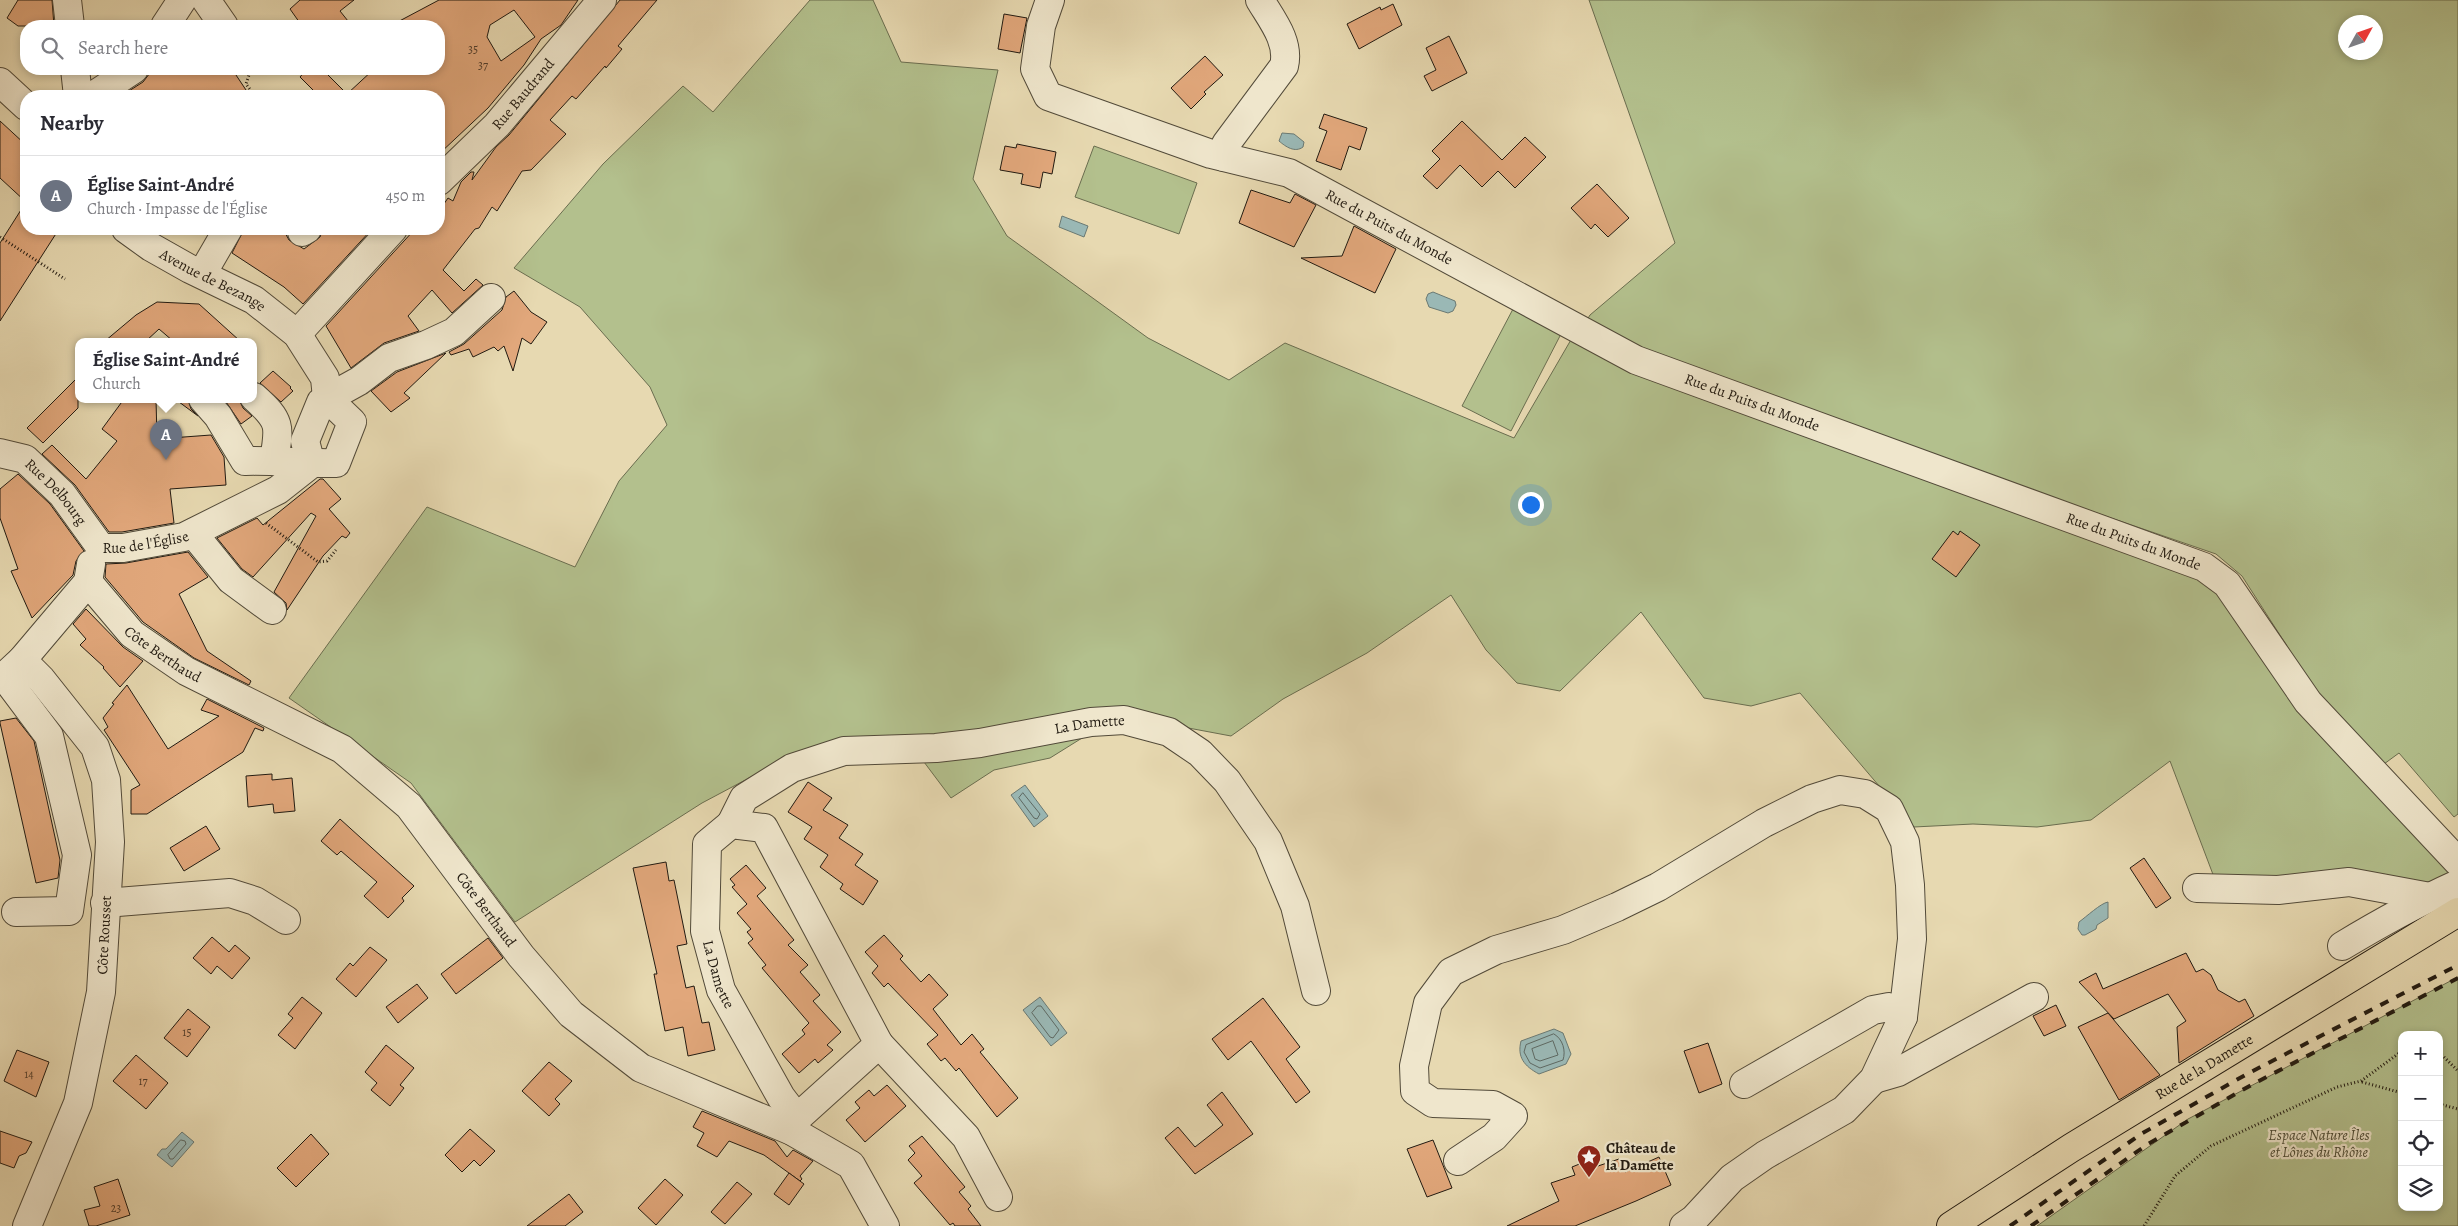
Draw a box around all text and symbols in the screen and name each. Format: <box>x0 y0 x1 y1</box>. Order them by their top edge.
north arrow <box>2338 15 2383 60</box>
search box <box>20 20 445 75</box>
icon: search <box>38 34 66 62</box>
text: Search here <box>78 35 168 61</box>
house number: 35 <box>468 41 478 57</box>
street label: Rue Baudrand <box>487 53 559 134</box>
house number: 37 <box>478 57 489 73</box>
text: Nearby <box>40 109 103 137</box>
text: Église Saint-André <box>87 172 234 198</box>
street label: Rue du Puits du Monde <box>1322 184 1457 270</box>
text: A <box>51 185 61 207</box>
text: 450 m <box>386 185 425 207</box>
text: Church · Impasse de l'Église <box>87 198 268 220</box>
street label: Avenue de Bezange <box>155 243 271 316</box>
popup <box>75 338 257 403</box>
text: Église Saint-André <box>92 347 240 373</box>
street label: Rue du Puits du Monde <box>1682 369 1823 436</box>
text: Church <box>92 373 141 395</box>
pin: A <box>150 419 182 460</box>
street label: Rue Delbourg <box>21 454 92 530</box>
your location <box>1518 492 1544 518</box>
street label: Rue du Puits du Monde <box>2063 508 2204 575</box>
street label: Rue de l'Église <box>102 526 193 558</box>
street label: Côte Berthaud <box>120 622 205 687</box>
street label: La Damette <box>1053 710 1126 739</box>
street label: Côte Berthaud <box>452 868 521 952</box>
street label: Côte Rousset <box>92 895 116 975</box>
street label: La Damette <box>698 938 740 1012</box>
house number: 15 <box>182 1024 192 1040</box>
street label: Rue de la Damette <box>2151 1029 2257 1104</box>
map controls <box>2398 1031 2443 1211</box>
button: + <box>2398 1031 2443 1076</box>
house number: 14 <box>24 1066 34 1082</box>
house number: 17 <box>138 1073 149 1089</box>
button: − <box>2398 1076 2443 1121</box>
button: locate <box>2398 1121 2443 1166</box>
park label: Espace Nature Îles et Lônes du Rhône <box>2268 1125 2370 1162</box>
place label: Château de la Damette <box>1606 1138 1676 1175</box>
place icon: Château de la Damette <box>1576 1144 1602 1178</box>
button: layers <box>2398 1166 2443 1211</box>
house number: 23 <box>111 1200 121 1216</box>

